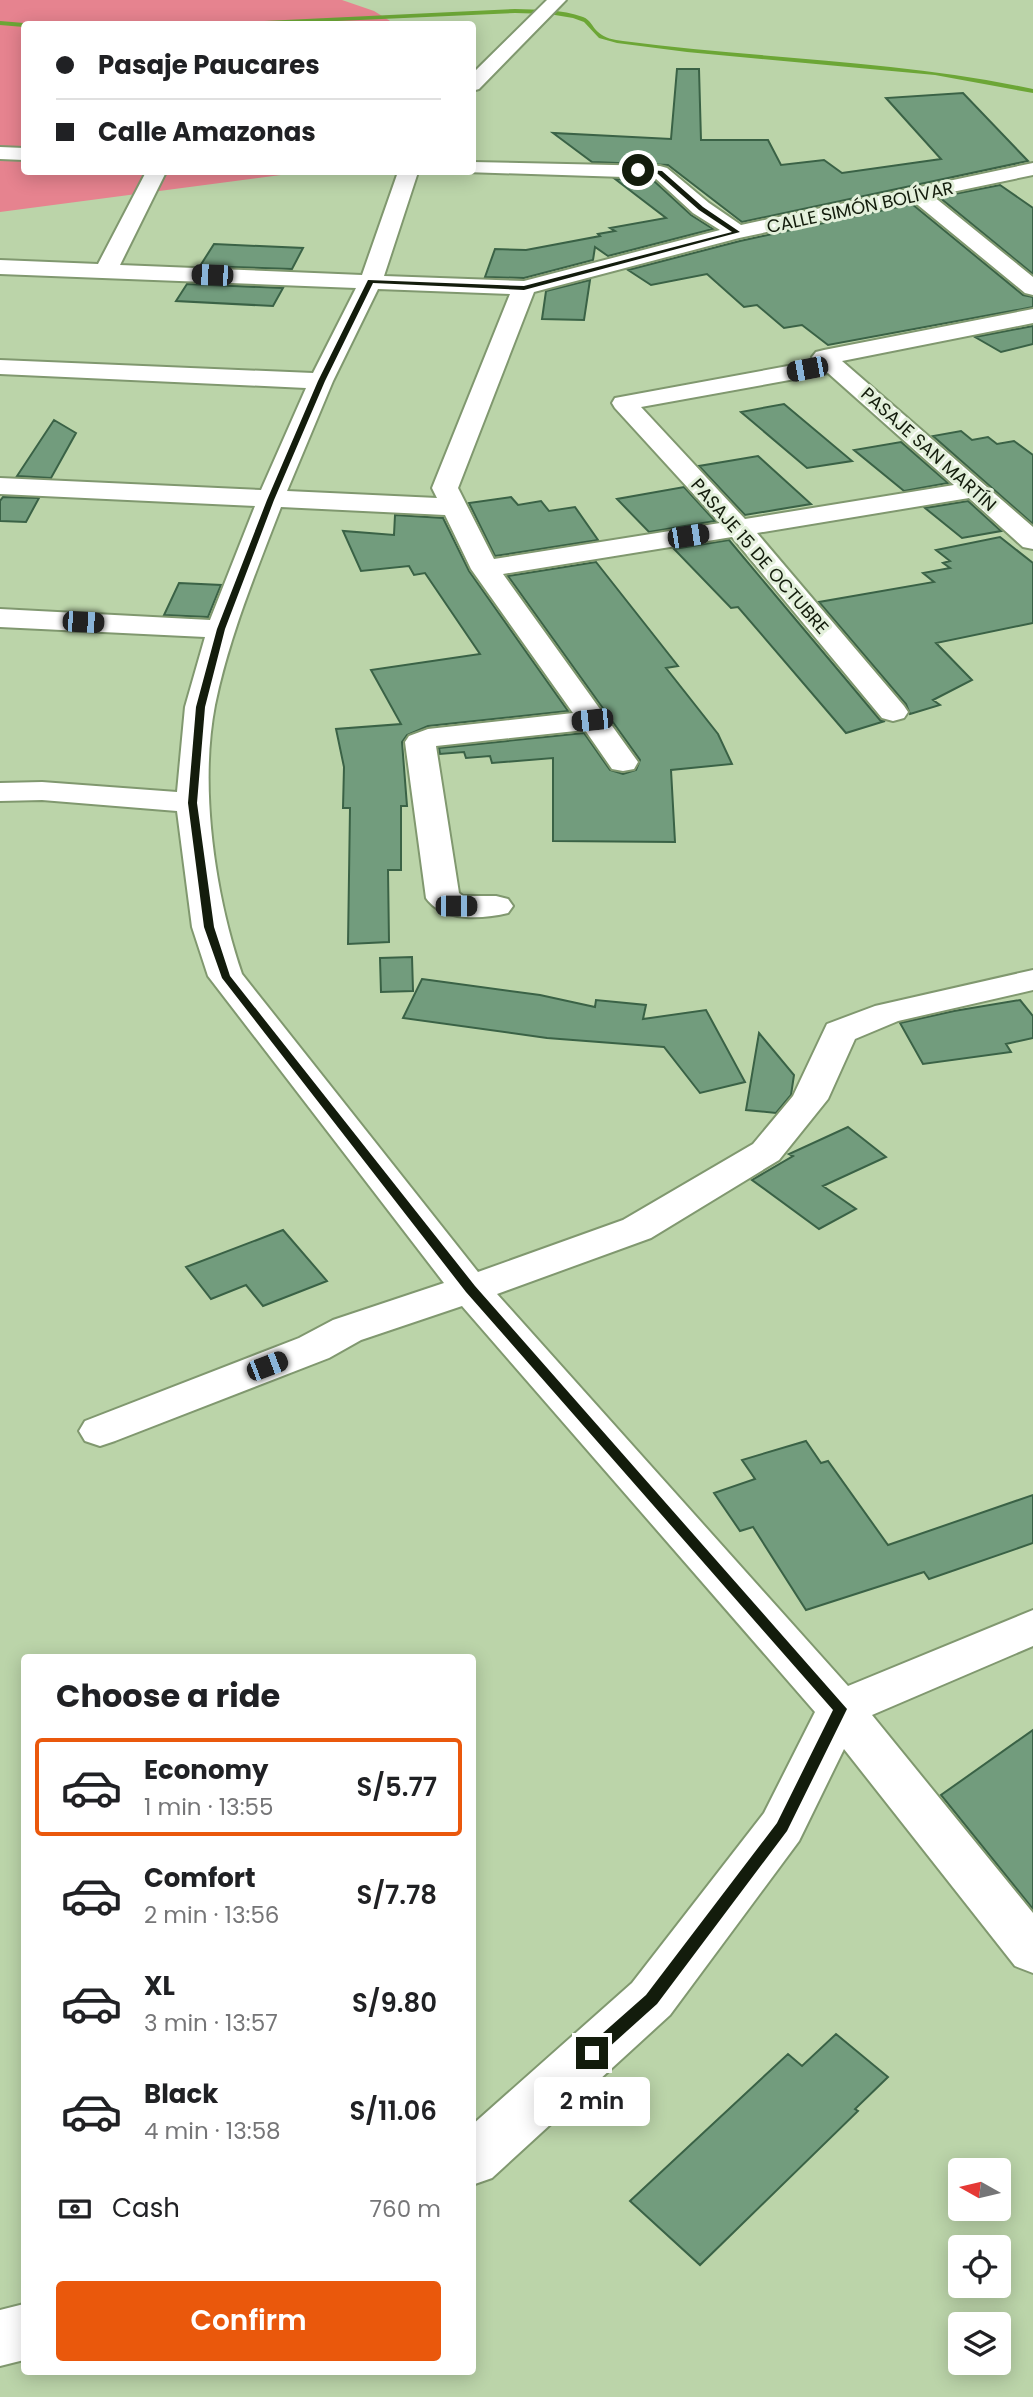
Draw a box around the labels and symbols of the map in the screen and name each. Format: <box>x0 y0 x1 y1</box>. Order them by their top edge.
route start <box>622 154 654 186</box>
street label: CALLE SIMÓN BOLÍVAR <box>764 175 956 239</box>
car <box>191 264 234 286</box>
car <box>785 355 830 383</box>
street label: PASAJE SAN MARTÍN <box>856 381 1002 517</box>
street label: PASAJE 15 DE OCTUBRE <box>685 473 835 639</box>
car <box>666 522 711 550</box>
car <box>62 610 105 634</box>
car <box>571 707 614 733</box>
car <box>436 896 478 917</box>
car <box>244 1349 291 1383</box>
route end <box>576 2037 608 2069</box>
callout: 2 min <box>534 2078 650 2126</box>
north arrow <box>948 2158 1012 2221</box>

